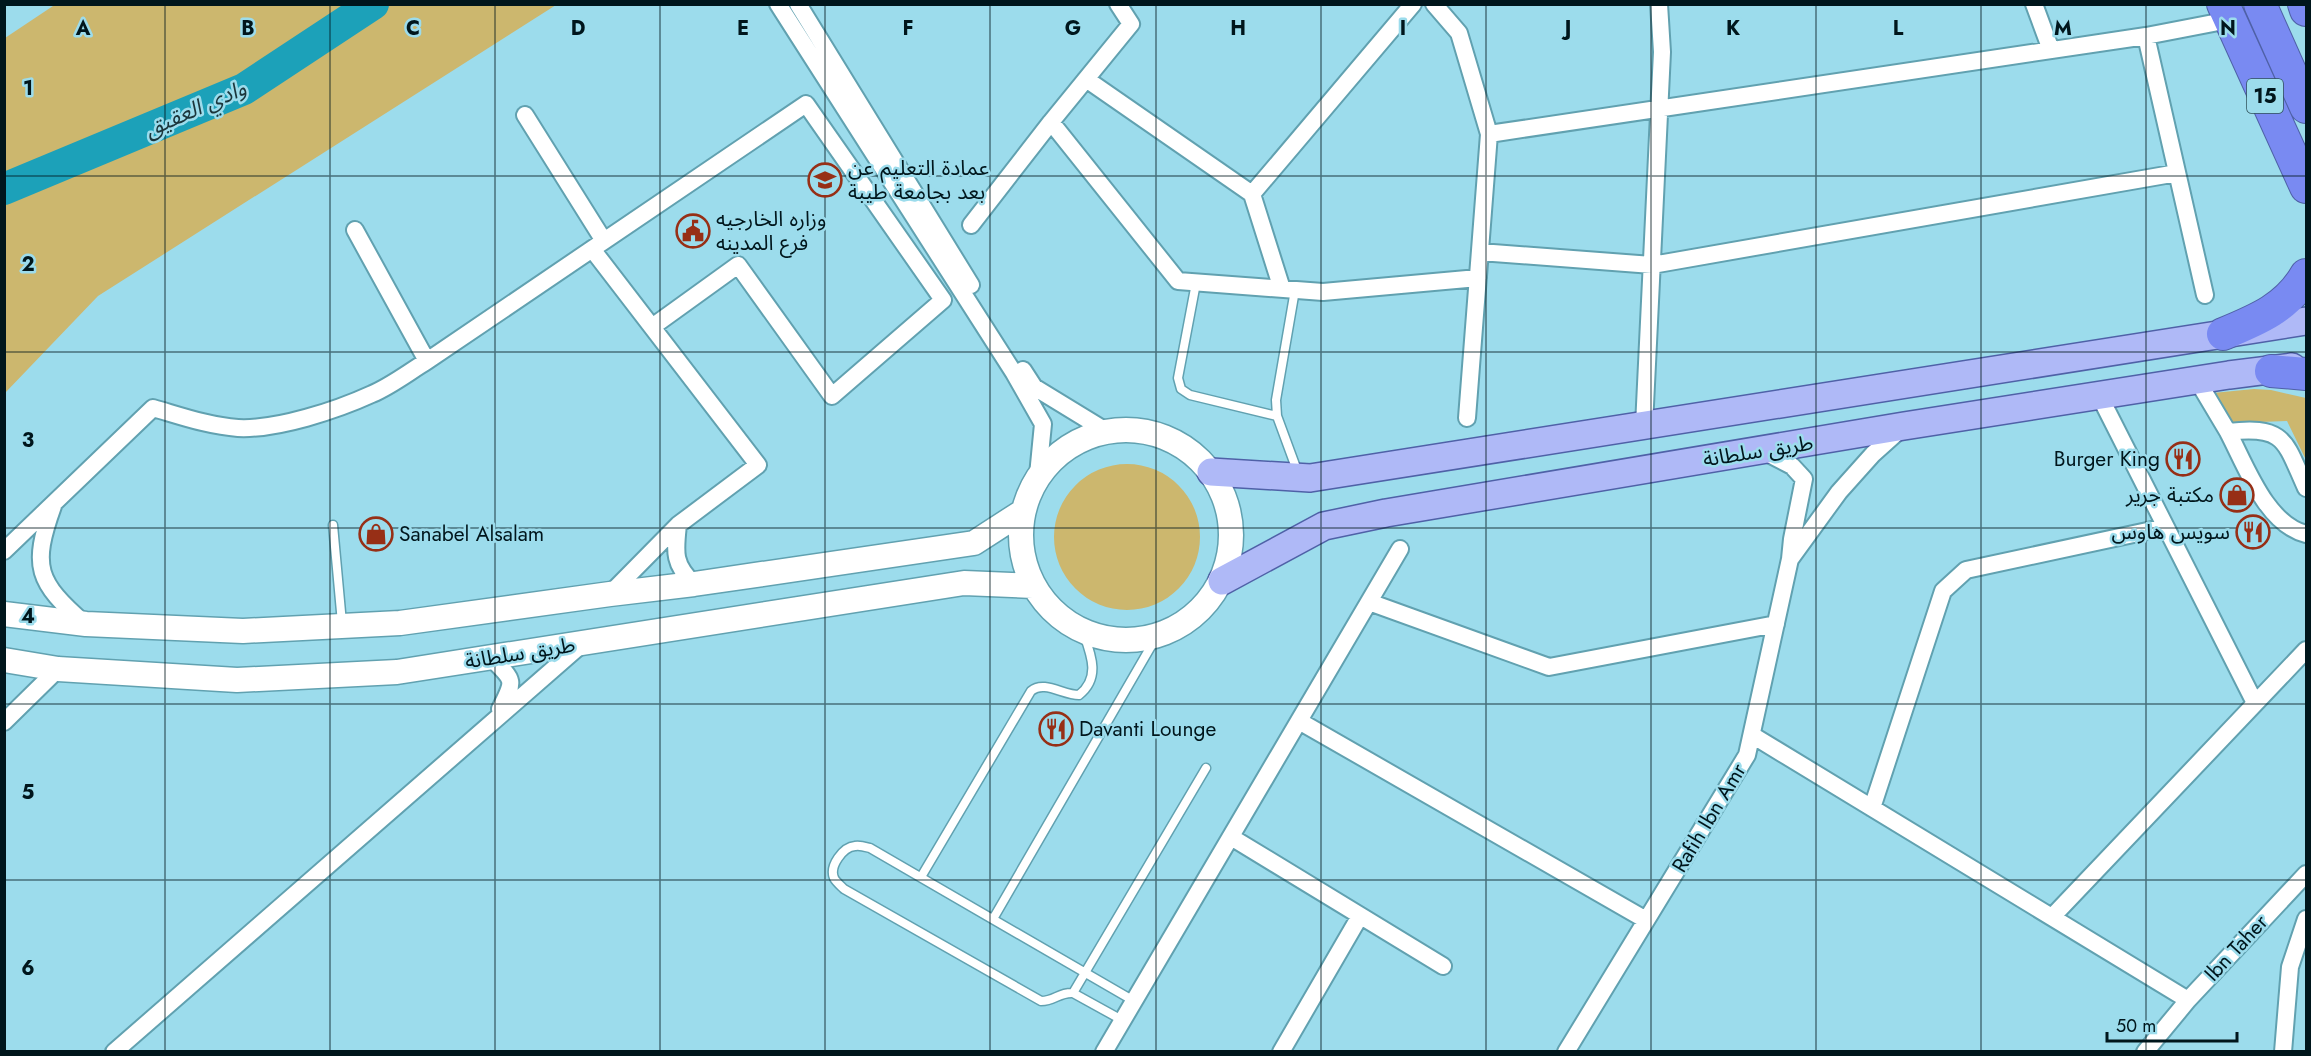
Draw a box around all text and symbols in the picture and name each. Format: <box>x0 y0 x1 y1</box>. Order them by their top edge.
text: A <box>75 14 91 43</box>
text: B <box>241 14 255 43</box>
text: C <box>406 14 420 43</box>
text: D <box>571 14 585 43</box>
text: E <box>737 14 749 43</box>
text: F <box>902 14 914 43</box>
text: G <box>1065 14 1081 43</box>
text: H <box>1230 14 1246 43</box>
text: I <box>1400 14 1406 43</box>
text: J <box>1561 14 1571 43</box>
text: K <box>1726 14 1740 43</box>
text: L <box>1893 14 1904 43</box>
text: M <box>2054 14 2072 43</box>
text: N <box>2220 14 2236 43</box>
water label: وادي العقيق <box>139 71 252 147</box>
text: 1 <box>23 74 33 103</box>
road number: 15 <box>2247 79 2283 113</box>
place label: عمادة التعليم عن بعد بجامعة طيبة <box>848 153 989 207</box>
school or university icon: عمادة التعليم عن بعد بجامعة طيبة <box>807 162 843 198</box>
place label: وزاره الخارجيه فرع المدينه <box>716 204 826 258</box>
public building icon: وزاره الخارجيه فرع المدينه <box>675 213 711 249</box>
text: 2 <box>21 250 35 279</box>
text: 3 <box>22 426 34 455</box>
street label: طريق سلطانة <box>1701 427 1815 475</box>
restaurant icon: Burger King <box>2165 441 2201 477</box>
place label: Burger King <box>2054 444 2160 474</box>
shop icon: مكتبة جرير <box>2219 477 2255 513</box>
place label: مكتبة جرير <box>2125 480 2214 510</box>
restaurant icon: سويس هاوس <box>2235 514 2271 550</box>
shop icon: Sanabel Alsalam <box>358 516 394 552</box>
place label: سويس هاوس <box>2111 517 2230 547</box>
place label: Sanabel Alsalam <box>399 519 544 549</box>
text: 4 <box>21 602 35 631</box>
street label: طريق سلطانة <box>463 629 577 677</box>
restaurant icon: Davanti Lounge <box>1038 711 1074 747</box>
place label: Davanti Lounge <box>1079 714 1216 744</box>
street label: Rafih Ibn Amr <box>1665 757 1754 878</box>
text: 5 <box>22 778 35 807</box>
street label: Ibn Taher <box>2197 907 2275 988</box>
text: 6 <box>21 954 35 983</box>
scale bar <box>2107 1005 2238 1043</box>
text: 50 m <box>2116 1013 2156 1039</box>

